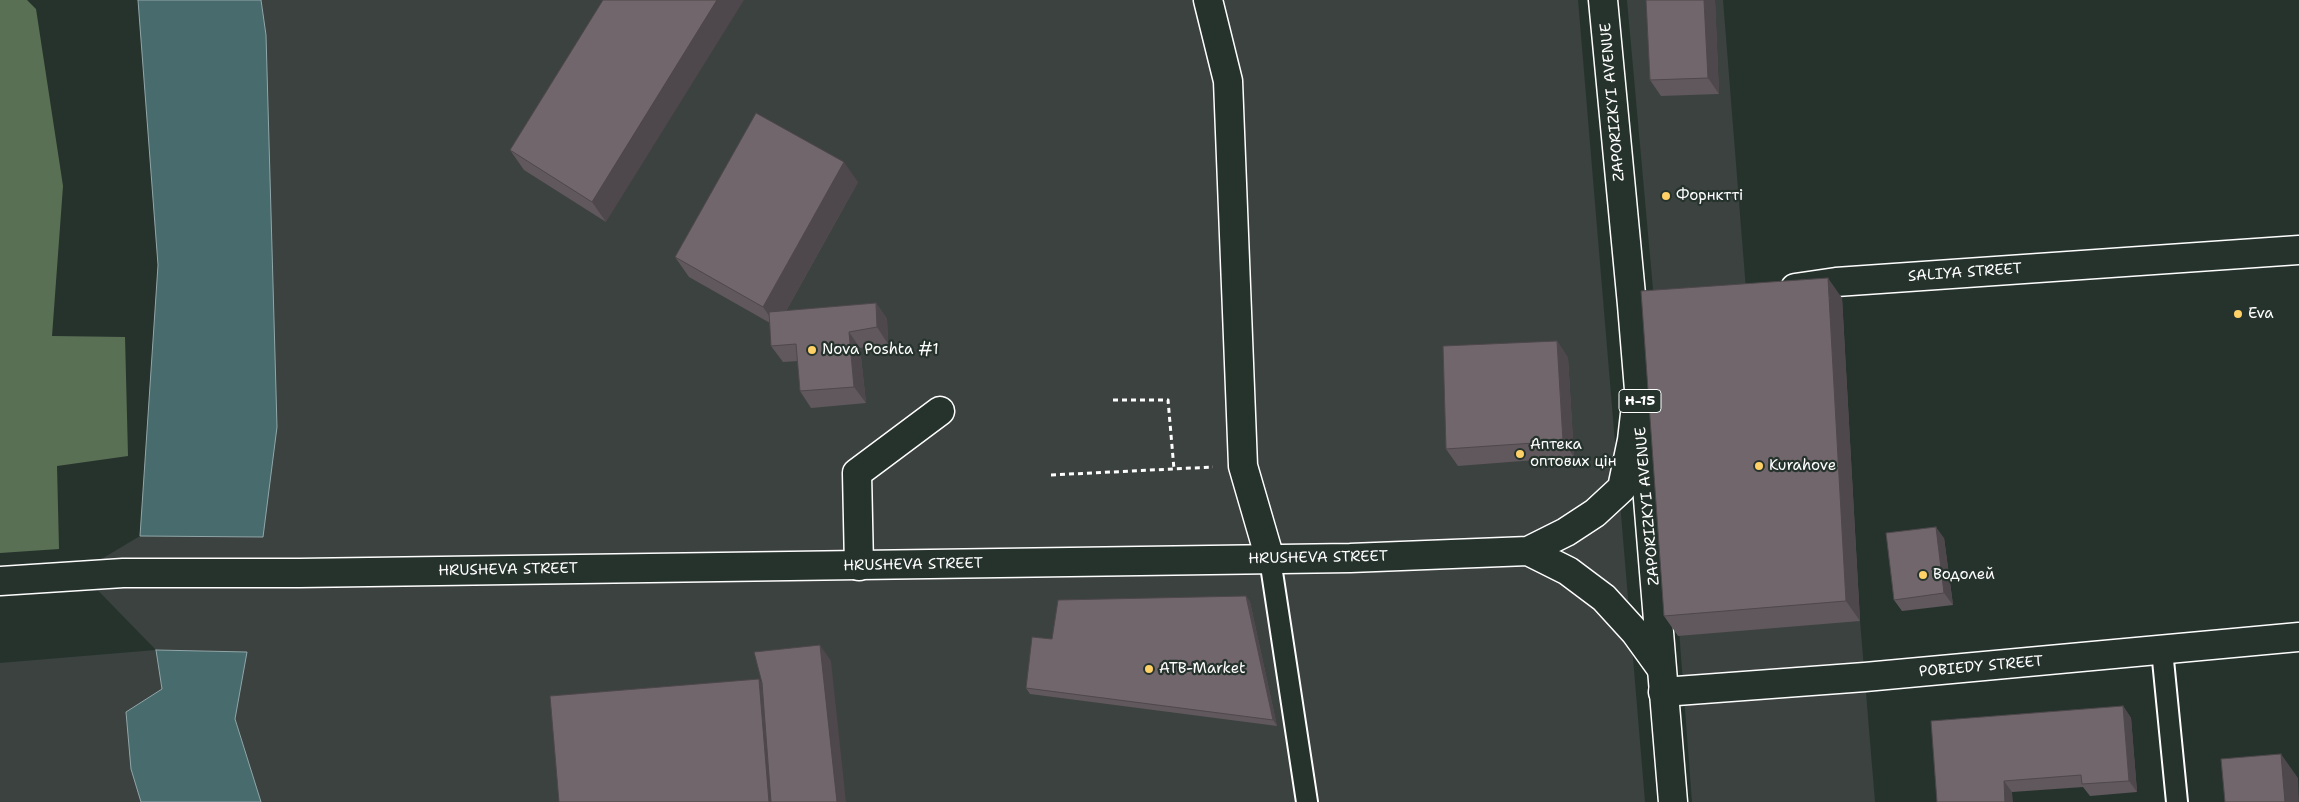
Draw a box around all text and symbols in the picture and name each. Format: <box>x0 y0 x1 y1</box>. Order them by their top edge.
street label: ZAPORIZKYI AVENUE <box>1597 22 1629 182</box>
place label: Форнктті <box>1676 187 1743 205</box>
marker: Форнктті <box>1660 190 1672 202</box>
street label: SALIYA STREET <box>1907 260 2023 286</box>
place label: Eva <box>2248 305 2274 323</box>
marker: Eva <box>2232 308 2244 320</box>
place label: Nova Poshta #1 <box>822 341 939 359</box>
marker: Nova Poshta #1 <box>806 344 818 356</box>
road number: Н-15 <box>1619 390 1661 412</box>
street label: ZAPORIZKYI AVENUE <box>1632 426 1664 586</box>
place label: Аптека оптових цін <box>1530 436 1616 471</box>
marker: Аптека оптових цін <box>1514 448 1526 460</box>
place label: Kurahove <box>1769 457 1836 475</box>
marker: Kurahove <box>1753 460 1765 472</box>
street label: HRUSHEVA STREET <box>1248 548 1388 568</box>
street label: HRUSHEVA STREET <box>843 555 983 575</box>
street label: HRUSHEVA STREET <box>438 560 578 580</box>
place label: Водолей <box>1933 566 1995 584</box>
marker: Водолей <box>1917 569 1929 581</box>
street label: POBIEDY STREET <box>1918 653 2044 681</box>
place label: ATB-Market <box>1159 660 1246 678</box>
marker: ATB-Market <box>1143 663 1155 675</box>

